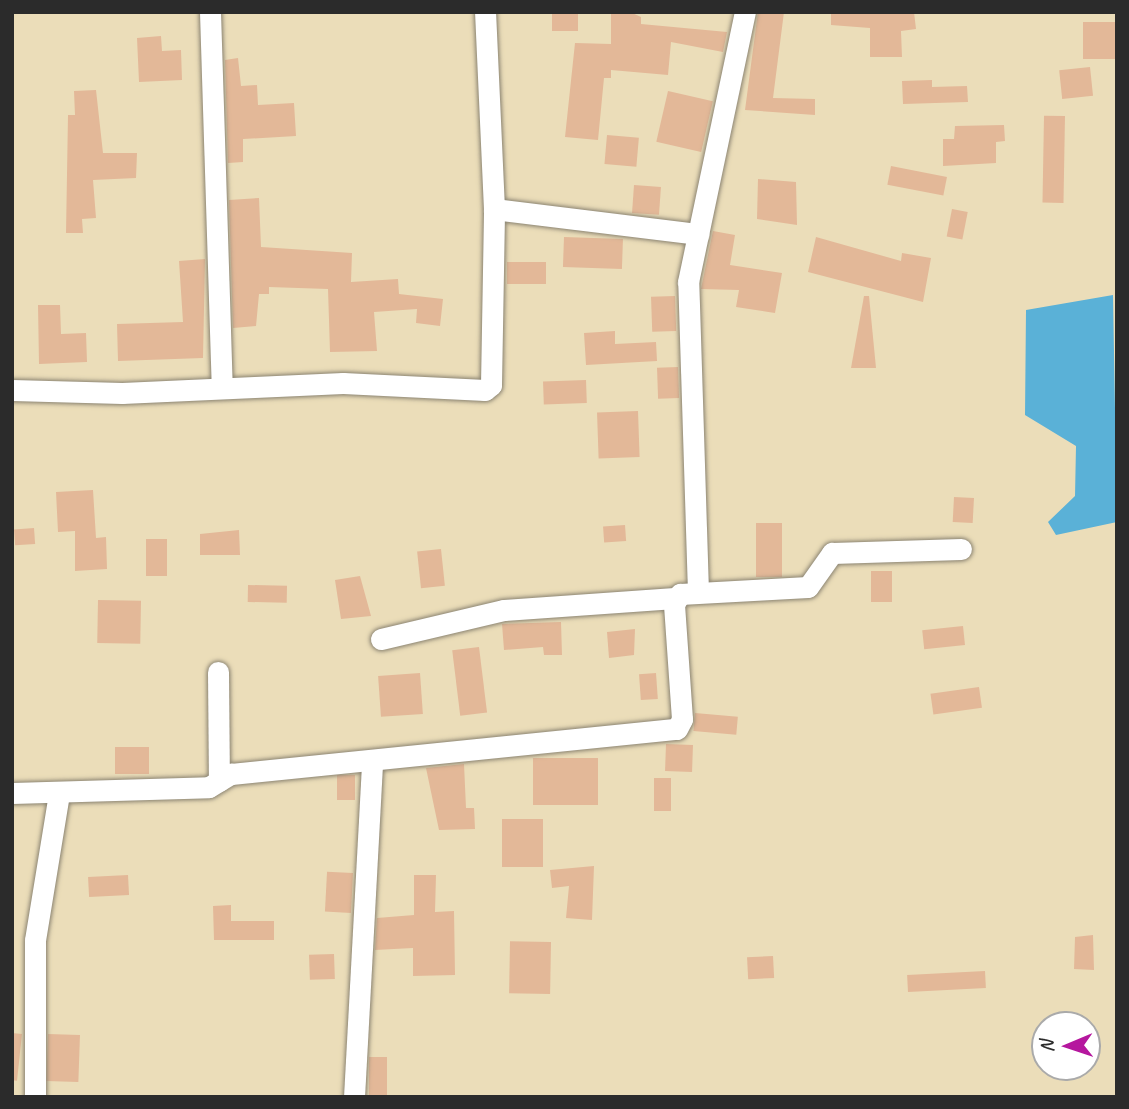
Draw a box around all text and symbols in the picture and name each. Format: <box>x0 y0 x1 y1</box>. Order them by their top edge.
north arrow <box>1031 1011 1101 1081</box>
text: N <box>1035 1040 1059 1053</box>

